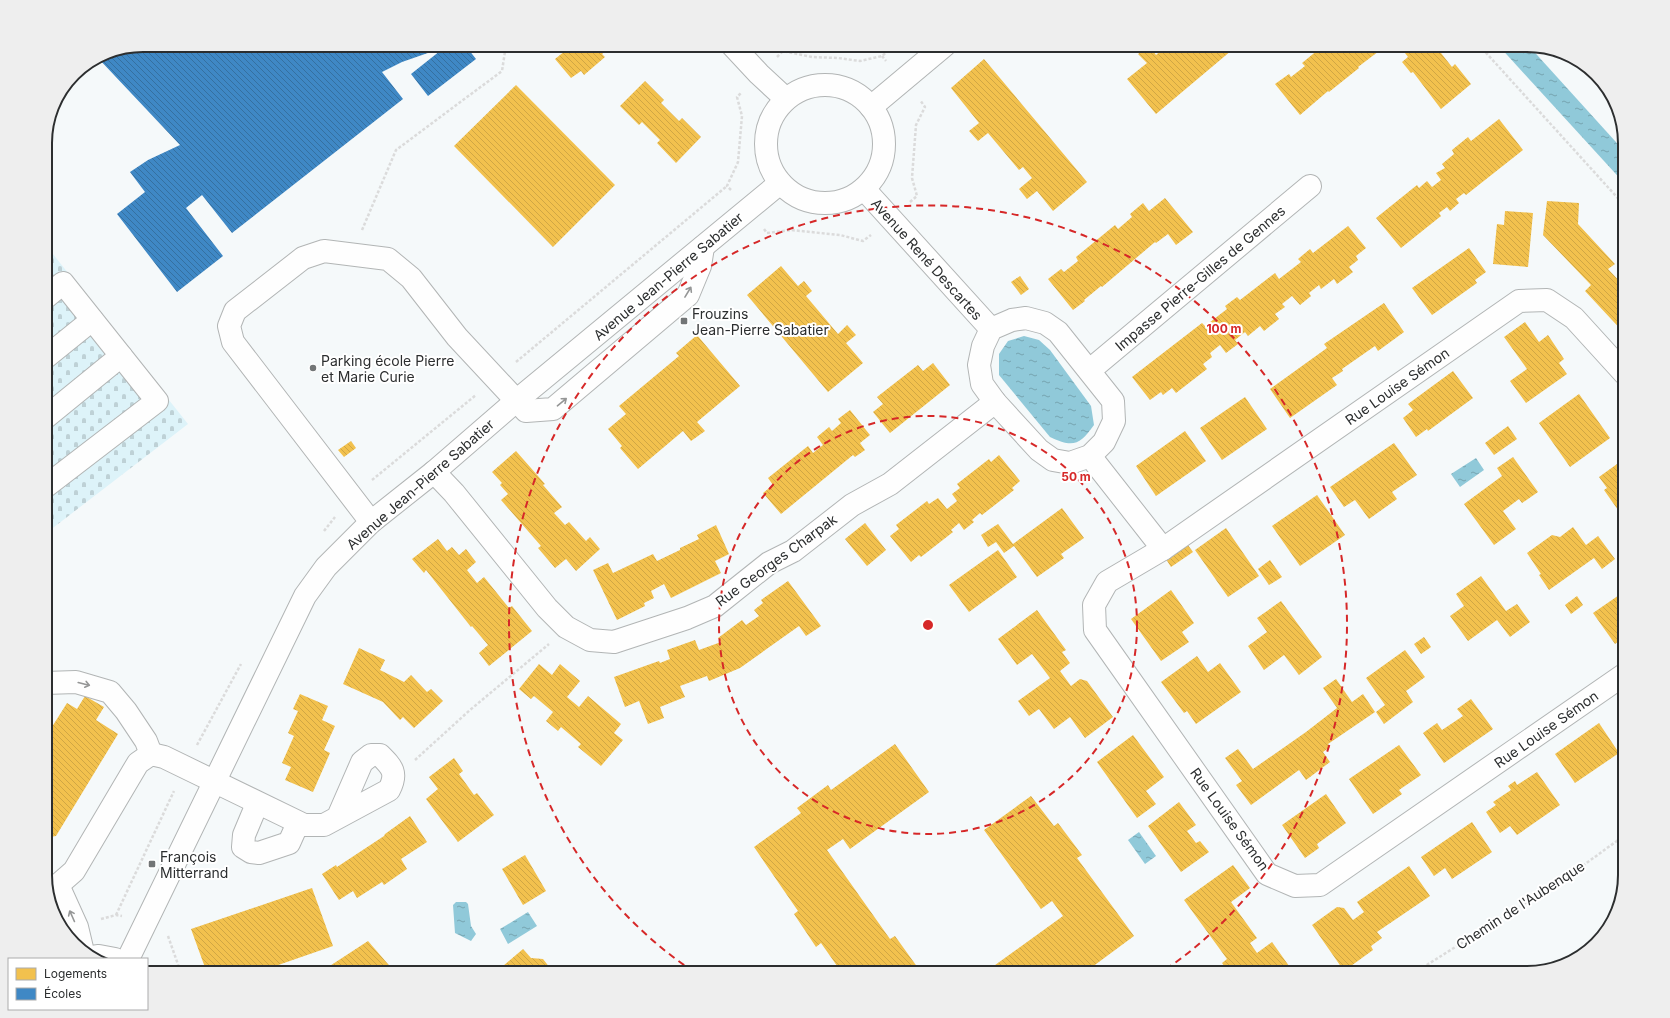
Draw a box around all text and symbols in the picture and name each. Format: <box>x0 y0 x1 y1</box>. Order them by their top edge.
street label: Avenue René Descartes <box>868 195 986 323</box>
street label: Impasse Pierre-Gilles de Gennes <box>1112 202 1288 354</box>
street label: Avenue Jean-Pierre Sabatier <box>590 208 746 344</box>
one-way arrow <box>685 286 693 298</box>
place label: Frouzins Jean-Pierre Sabatier <box>692 305 829 338</box>
marker: Frouzins Jean-Pierre Sabatier <box>679 316 689 326</box>
text: 100 m <box>1206 321 1242 336</box>
street label: Rue Louise Sémon <box>1342 344 1452 428</box>
place label: Parking école Pierre et Marie Curie <box>321 352 454 385</box>
marker: Parking école Pierre et Marie Curie <box>308 363 318 373</box>
one-way arrow <box>557 397 568 406</box>
street label: Avenue Jean-Pierre Sabatier <box>343 415 497 553</box>
text: 50 m <box>1061 469 1091 484</box>
street label: Rue Georges Charpak <box>712 510 840 610</box>
centre of rings <box>921 618 935 632</box>
one-way arrow <box>77 680 90 688</box>
street label: Rue Louise Sémon <box>1491 687 1601 771</box>
street label: Rue Louise Sémon <box>1187 764 1273 874</box>
place label: François Mitterrand <box>160 848 228 881</box>
street label: Chemin de l'Aubenque <box>1453 857 1587 953</box>
marker: François Mitterrand <box>147 859 157 869</box>
one-way arrow <box>68 910 75 922</box>
legend <box>8 958 148 1010</box>
text: Logements <box>44 966 107 981</box>
text: Écoles <box>44 986 82 1001</box>

